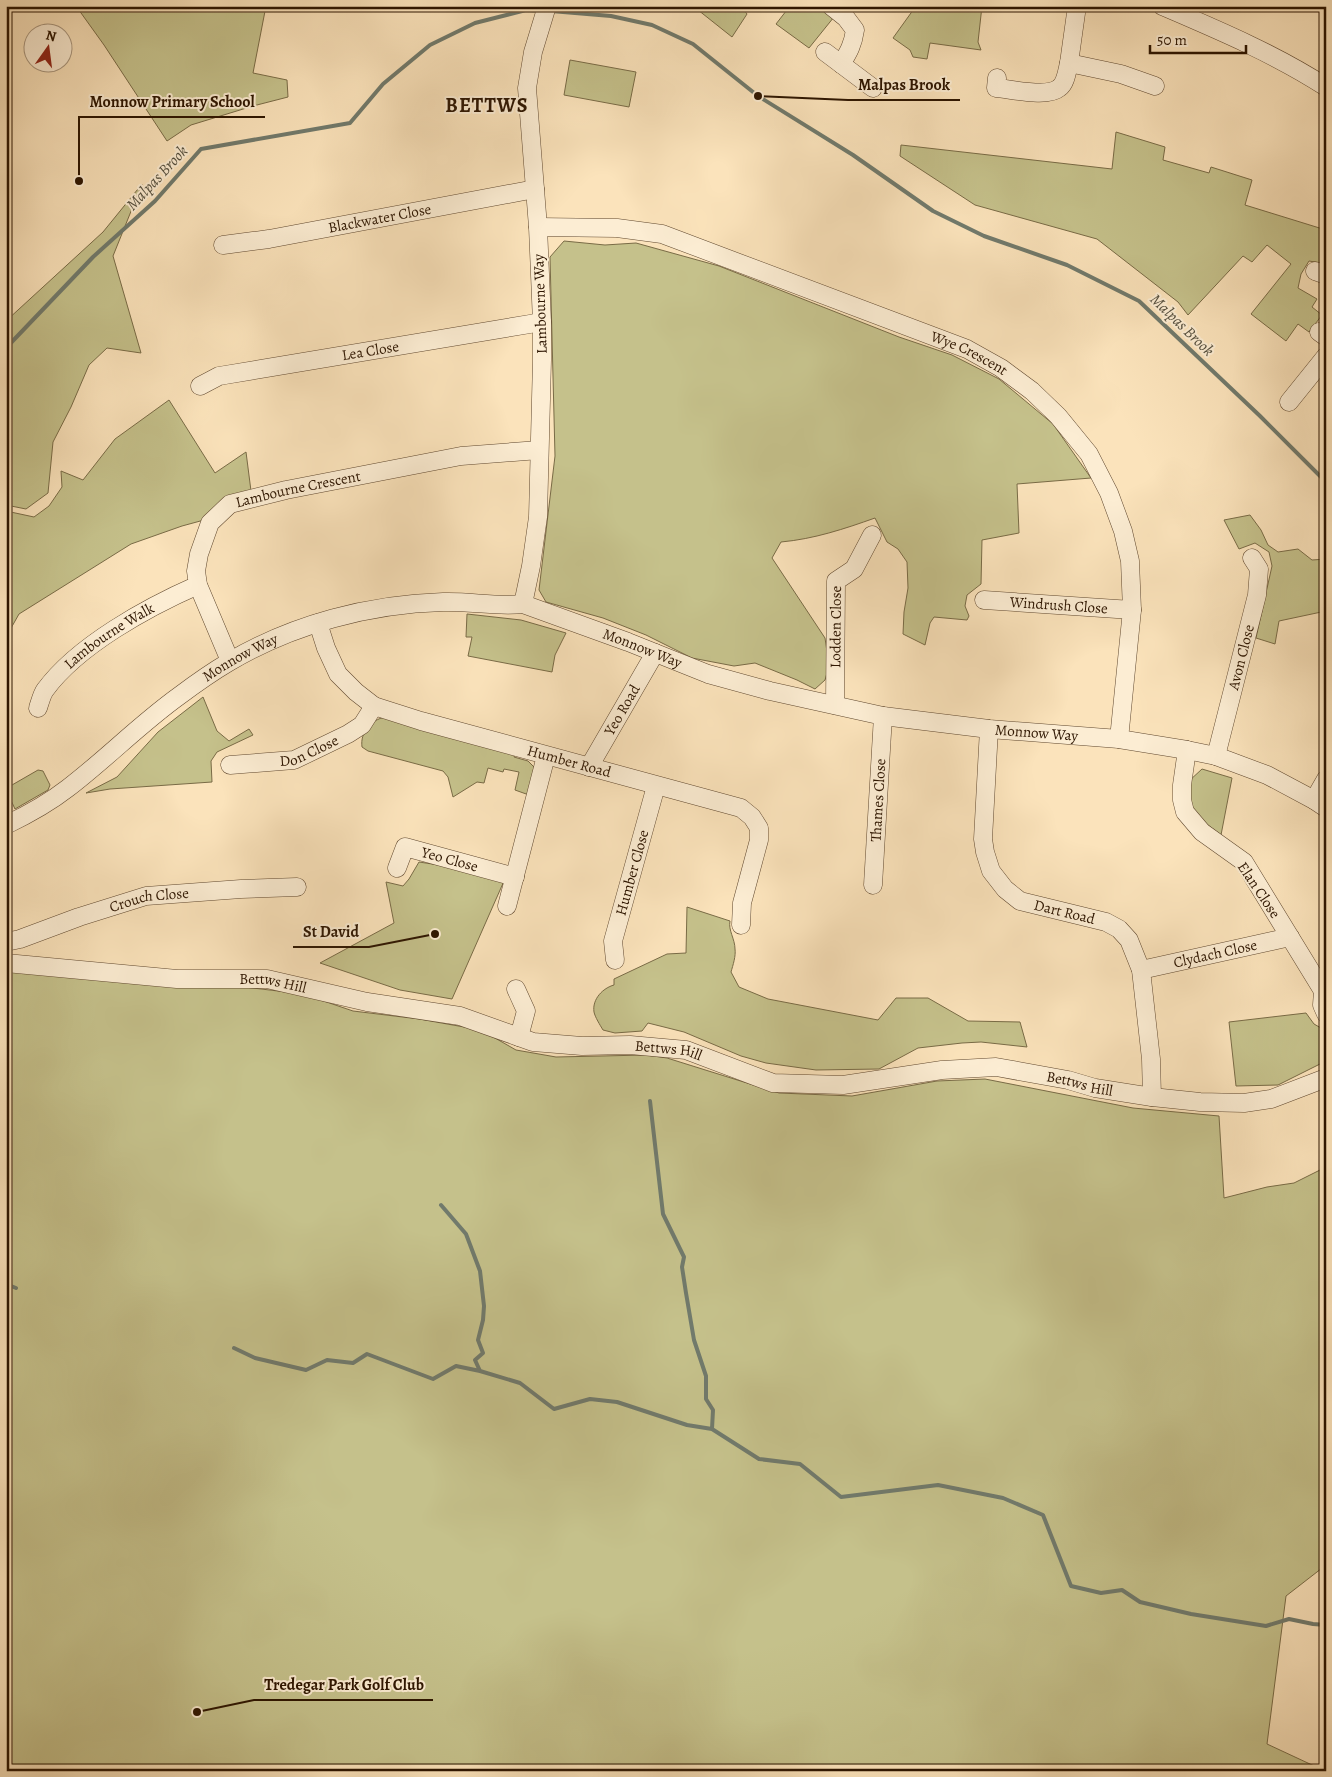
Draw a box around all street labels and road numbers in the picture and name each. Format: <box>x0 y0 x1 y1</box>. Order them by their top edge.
street label: Blackwater Close <box>326 199 433 238</box>
street label: Lambourne Way <box>528 253 552 354</box>
street label: Wye Crescent <box>927 326 1012 380</box>
street label: Lea Close <box>340 336 401 365</box>
street label: Lambourne Crescent <box>233 466 362 512</box>
street label: Lodden Close <box>825 585 846 668</box>
street label: Windrush Close <box>1008 592 1109 618</box>
street label: Lambourne Walk <box>60 598 158 674</box>
street label: Avon Close <box>1223 622 1259 693</box>
street label: Monnow Way <box>600 624 685 673</box>
street label: Monnow Way <box>198 629 281 686</box>
street label: Yeo Road <box>599 680 645 740</box>
street label: Monnow Way <box>994 719 1079 746</box>
street label: Don Close <box>279 730 342 771</box>
street label: Humber Road <box>525 740 614 782</box>
street label: Thames Close <box>866 758 890 842</box>
street label: Humber Close <box>611 827 653 918</box>
street label: Yeo Close <box>418 842 481 877</box>
street label: Elan Close <box>1233 858 1285 922</box>
street label: Crouch Close <box>107 883 190 917</box>
street label: Dart Road <box>1032 895 1098 929</box>
street label: Clydach Close <box>1171 935 1259 973</box>
street label: Bettws Hill <box>239 969 309 998</box>
street label: Bettws Hill <box>634 1035 705 1065</box>
street label: Bettws Hill <box>1045 1066 1115 1101</box>

